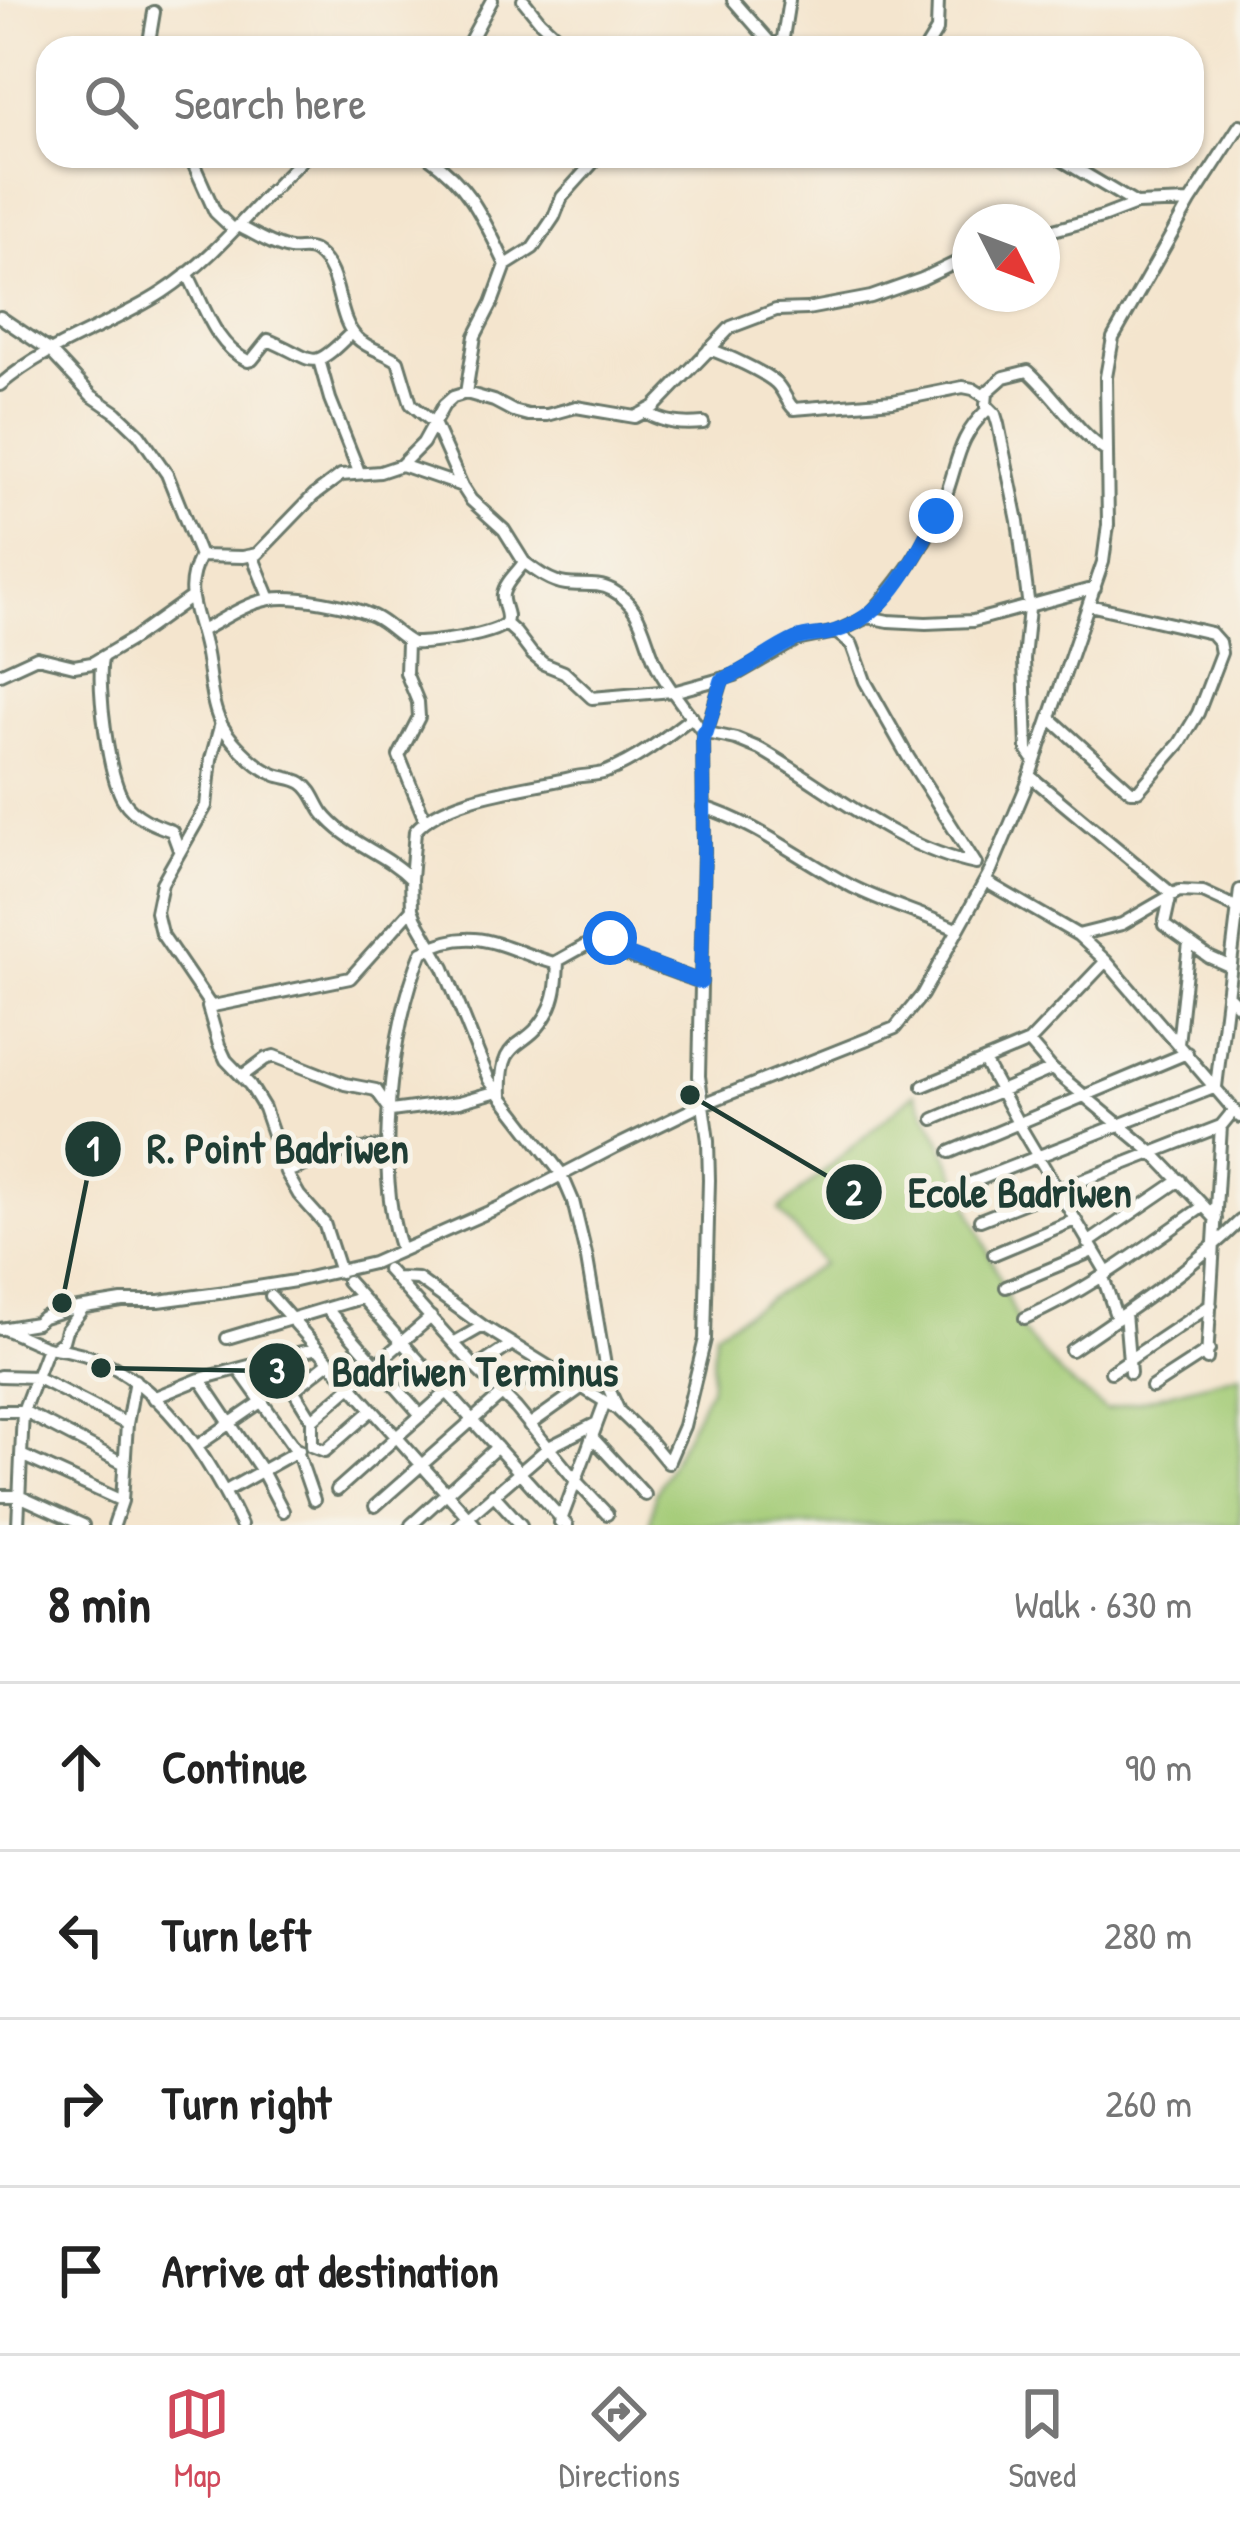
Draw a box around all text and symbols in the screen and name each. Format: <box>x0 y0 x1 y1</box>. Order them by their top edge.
search box <box>36 36 1204 168</box>
icon: search <box>78 69 144 135</box>
text: Search here <box>174 72 366 133</box>
north arrow <box>952 204 1060 312</box>
route end <box>909 489 963 543</box>
route start <box>583 911 637 965</box>
callout: R. Point Badriwen <box>63 1110 433 1188</box>
text: R. Point Badriwen <box>147 1119 409 1176</box>
text: 1 <box>86 1123 100 1172</box>
callout: Ecole Badriwen <box>824 1153 1156 1231</box>
text: Ecole Badriwen <box>908 1163 1132 1220</box>
text: 2 <box>846 1167 863 1216</box>
callout: Badriwen Terminus <box>247 1332 642 1410</box>
text: Badriwen Terminus <box>332 1342 619 1399</box>
text: 3 <box>269 1345 285 1394</box>
text: 8 min <box>48 1569 151 1638</box>
text: Walk · 630 m <box>1014 1577 1192 1630</box>
icon: ahead <box>48 1734 114 1800</box>
text: Continue <box>162 1736 307 1797</box>
text: 90 m <box>1125 1740 1192 1793</box>
icon: left <box>48 1902 114 1968</box>
text: Turn left <box>162 1904 311 1965</box>
text: 280 m <box>1104 1908 1192 1961</box>
icon: right <box>48 2070 114 2136</box>
text: Turn right <box>162 2072 331 2133</box>
text: 260 m <box>1105 2076 1192 2129</box>
icon: arrive <box>48 2238 114 2304</box>
text: Arrive at destination <box>162 2240 499 2301</box>
tab: Map <box>164 2381 230 2497</box>
tab: Directions <box>559 2381 680 2497</box>
tab: Saved <box>1008 2381 1076 2497</box>

